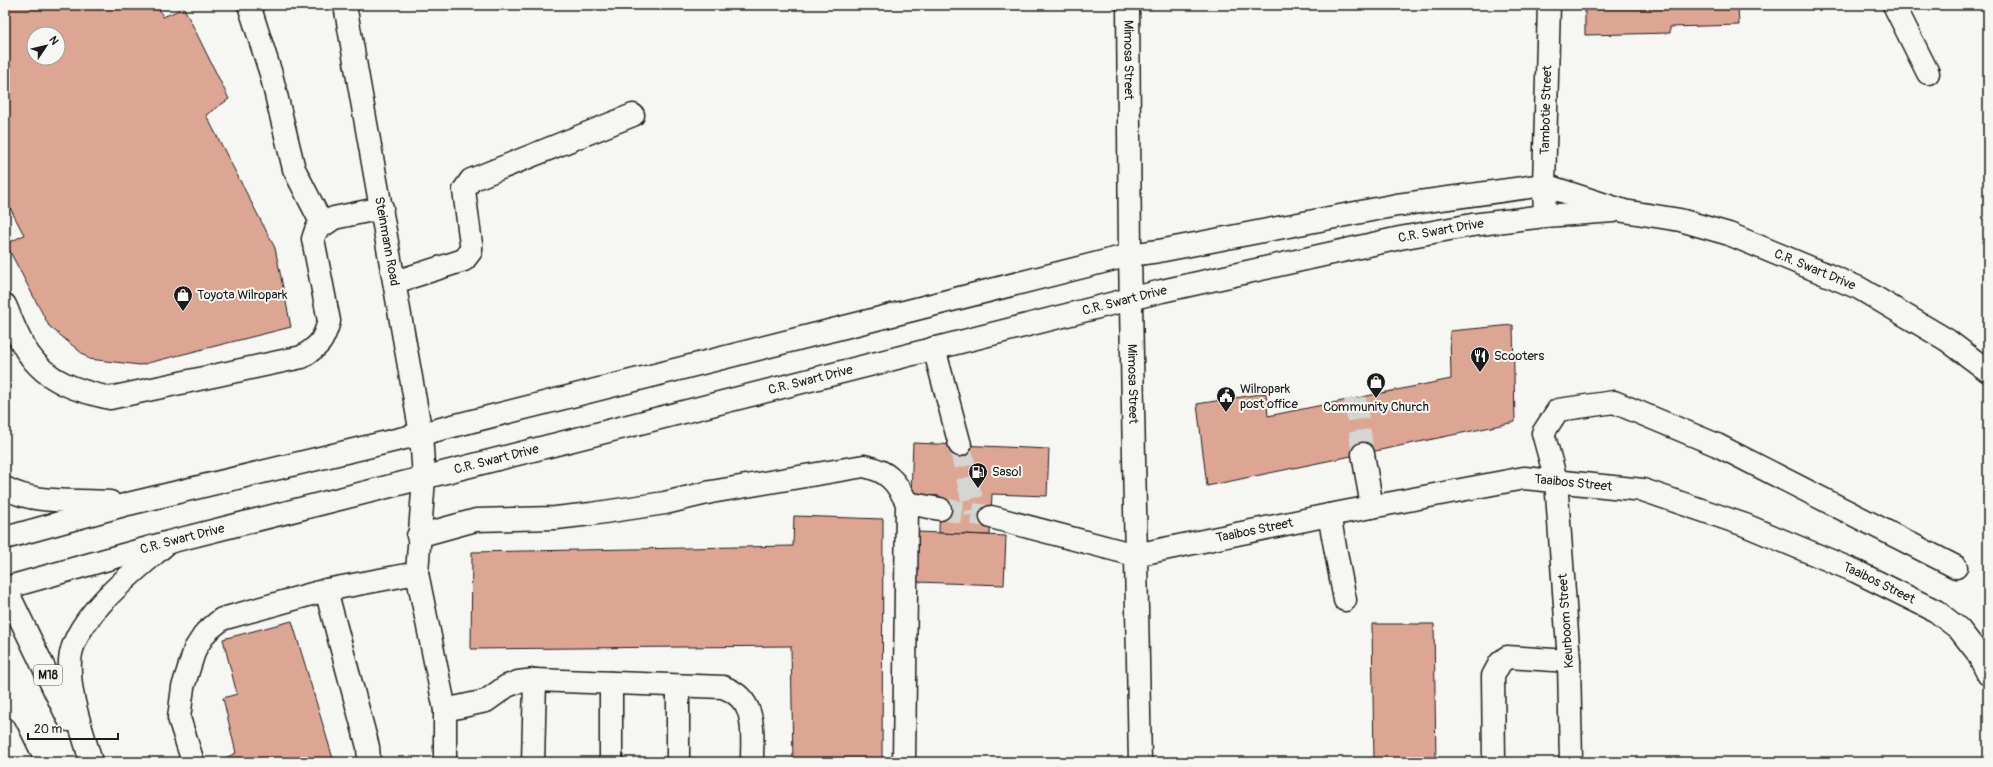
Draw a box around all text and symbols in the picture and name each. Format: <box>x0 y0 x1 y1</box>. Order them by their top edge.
street label: Mimosa Street <box>1120 20 1137 101</box>
north arrow <box>26 26 66 66</box>
text: N <box>46 34 62 48</box>
street label: Tambotie Street <box>1537 64 1555 155</box>
street label: Steinmann Road <box>371 195 403 287</box>
street label: C.R. Swart Drive <box>1397 216 1485 246</box>
street label: C.R. Swart Drive <box>1772 246 1859 294</box>
street label: C.R. Swart Drive <box>1081 282 1169 319</box>
shop icon: Toyota Wilropark <box>172 284 194 312</box>
place label: Toyota Wilropark <box>197 287 288 303</box>
street label: Mimosa Street <box>1124 344 1141 425</box>
restaurant icon: Scooters <box>1469 345 1491 373</box>
place label: Scooters <box>1494 348 1544 364</box>
street label: C.R. Swart Drive <box>767 361 855 398</box>
shop icon: Community Church <box>1365 371 1387 399</box>
place label: Wilropark post office <box>1240 381 1298 412</box>
public building icon: Wilropark post office <box>1215 385 1237 413</box>
place label: Community Church <box>1323 399 1429 415</box>
street label: C.R. Swart Drive <box>452 441 541 478</box>
fuel station icon: Sasol <box>967 461 989 489</box>
place label: Sasol <box>992 464 1022 480</box>
street label: Taaibos Street <box>1534 471 1614 495</box>
street label: Taaibos Street <box>1215 514 1295 546</box>
street label: C.R. Swart Drive <box>138 520 227 558</box>
street label: Taaibos Street <box>1841 559 1918 608</box>
street label: Keurboom Street <box>1555 572 1577 669</box>
road number: M18 <box>34 665 62 685</box>
scale bar <box>28 715 118 741</box>
text: 20 m <box>34 722 63 737</box>

